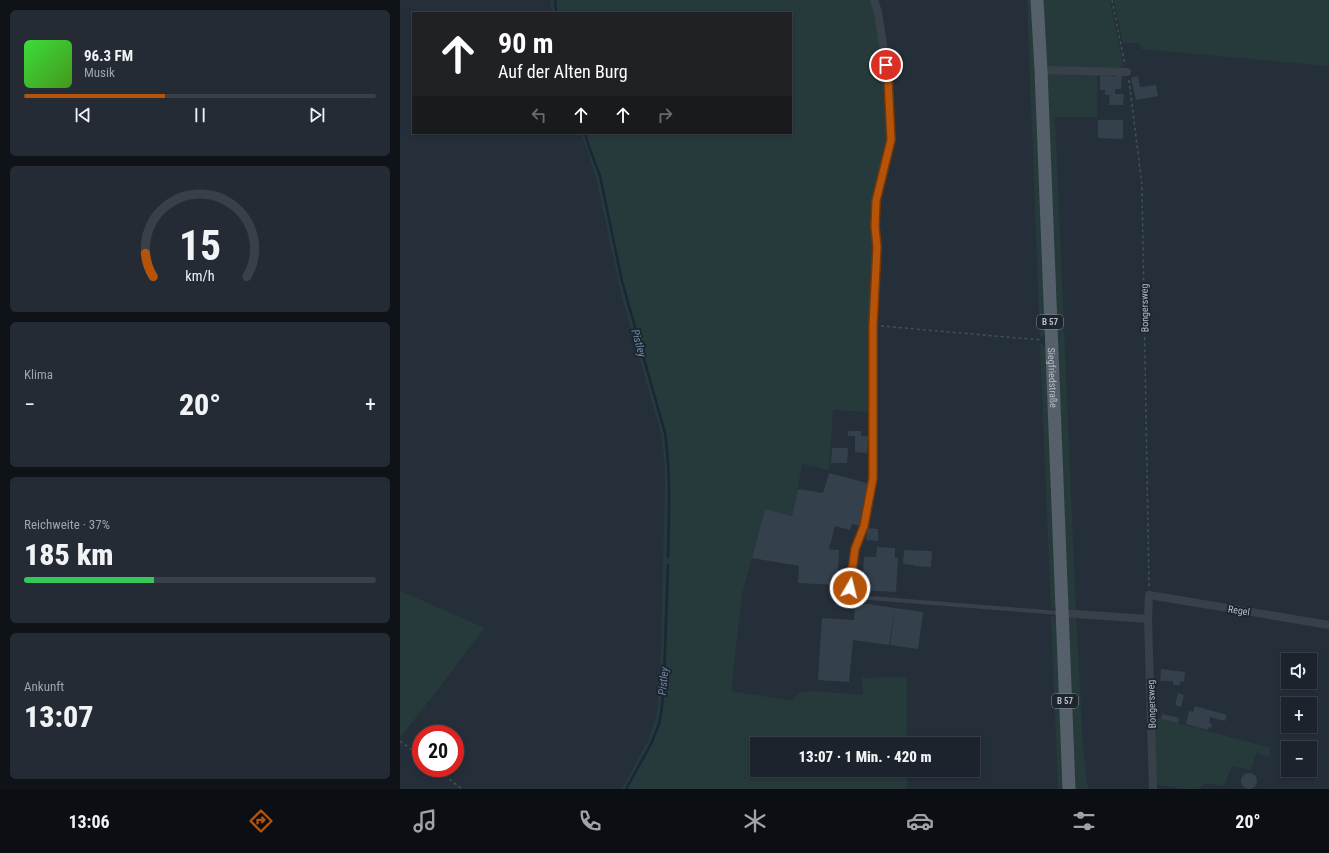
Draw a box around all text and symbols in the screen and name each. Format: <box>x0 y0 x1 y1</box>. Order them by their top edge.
text: 90 m <box>498 27 554 60</box>
icon: ahead <box>432 28 484 80</box>
text: 96.3 FM <box>84 47 133 65</box>
pin <box>869 48 903 82</box>
icon: arrive <box>875 54 897 76</box>
text: Auf der Alten Burg <box>498 61 628 82</box>
text: Musik <box>84 65 115 80</box>
icon: previous <box>72 104 94 126</box>
icon: pause <box>189 104 211 126</box>
icon: next <box>306 104 328 126</box>
icon: left <box>528 104 550 126</box>
icon: ahead <box>570 104 592 126</box>
icon: ahead <box>612 104 634 126</box>
icon: right <box>654 104 676 126</box>
text: 15 <box>179 220 221 269</box>
text: km/h <box>185 267 215 283</box>
street label: Bongersweg <box>1139 283 1150 332</box>
road number: B 57 <box>1037 315 1063 329</box>
water label: Pistley <box>628 328 649 359</box>
street label: Siegfriedstraße <box>1046 347 1059 408</box>
text: Klima <box>24 367 53 382</box>
text: 20° <box>179 387 221 422</box>
text: − <box>24 392 35 417</box>
text: + <box>365 392 376 417</box>
text: Reichweite · 37% <box>24 517 110 532</box>
text: 185 km <box>24 537 113 572</box>
position arrow <box>829 567 871 609</box>
street label: Regel <box>1227 603 1251 618</box>
map controls <box>1281 653 1317 777</box>
button: sound <box>1281 653 1317 689</box>
water label: Pistley <box>656 666 671 696</box>
text: Ankunft <box>24 679 64 694</box>
street label: Bongersweg <box>1145 679 1158 728</box>
road number: B 57 <box>1052 694 1078 708</box>
button: + <box>1281 697 1317 733</box>
text: 13:07 <box>24 699 93 734</box>
speed limit sign: 20 <box>412 725 464 777</box>
button: − <box>1281 741 1317 777</box>
text: 13:07 · 1 Min. · 420 m <box>799 748 931 766</box>
icon: directions <box>247 807 275 835</box>
icon: music <box>411 807 439 835</box>
icon: phone <box>576 807 604 835</box>
icon: climate <box>741 807 769 835</box>
icon: car <box>906 807 934 835</box>
icon: filters <box>1070 807 1098 835</box>
text: 13:06 <box>68 811 110 832</box>
text: 20° <box>1235 811 1260 832</box>

